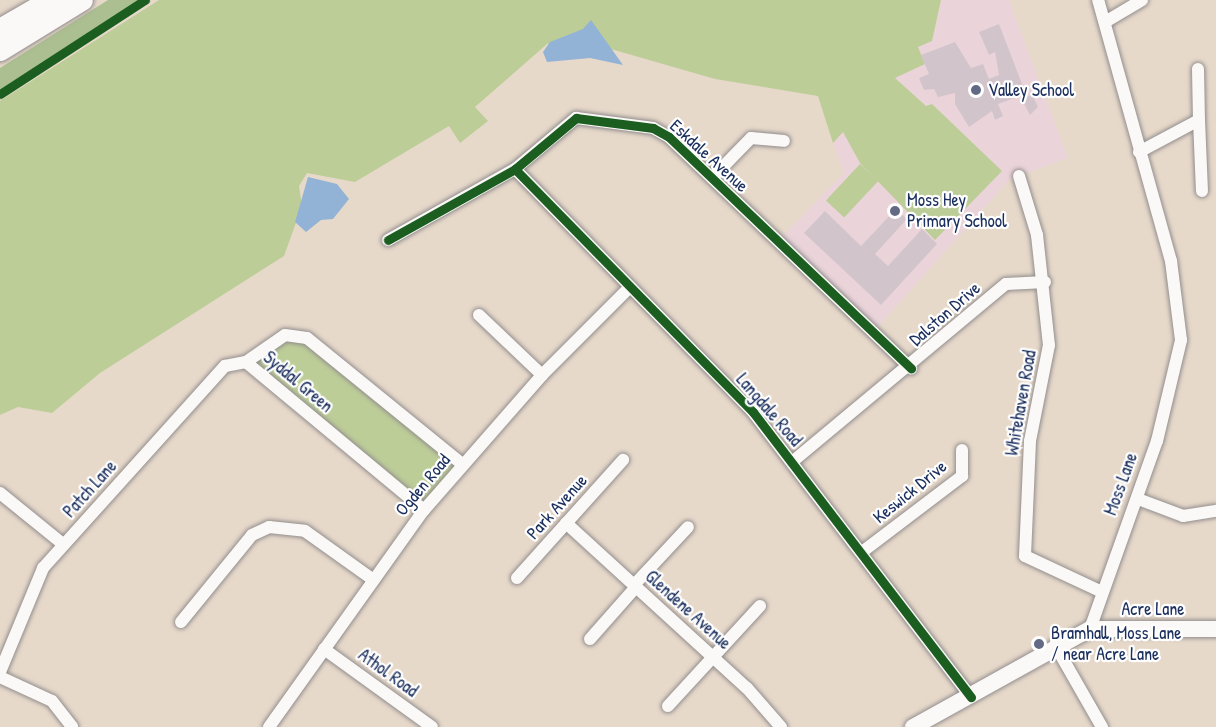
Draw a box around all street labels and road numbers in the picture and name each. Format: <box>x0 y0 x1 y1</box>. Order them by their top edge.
street label: Eskdale Avenue <box>665 115 753 197</box>
street label: Dalston Drive <box>905 277 985 351</box>
street label: Syddal Green <box>259 347 337 417</box>
street label: Whitehaven Road <box>1001 349 1041 457</box>
street label: Langdale Road <box>731 369 807 451</box>
street label: Ogden Road <box>391 450 455 520</box>
street label: Moss Lane <box>1100 450 1142 518</box>
street label: Patch Lane <box>59 456 121 522</box>
street label: Keswick Drive <box>869 456 951 528</box>
street label: Park Avenue <box>522 470 592 544</box>
street label: Glendene Avenue <box>641 566 735 654</box>
street label: Acre Lane <box>1121 598 1185 620</box>
street label: Athol Road <box>354 644 422 702</box>

